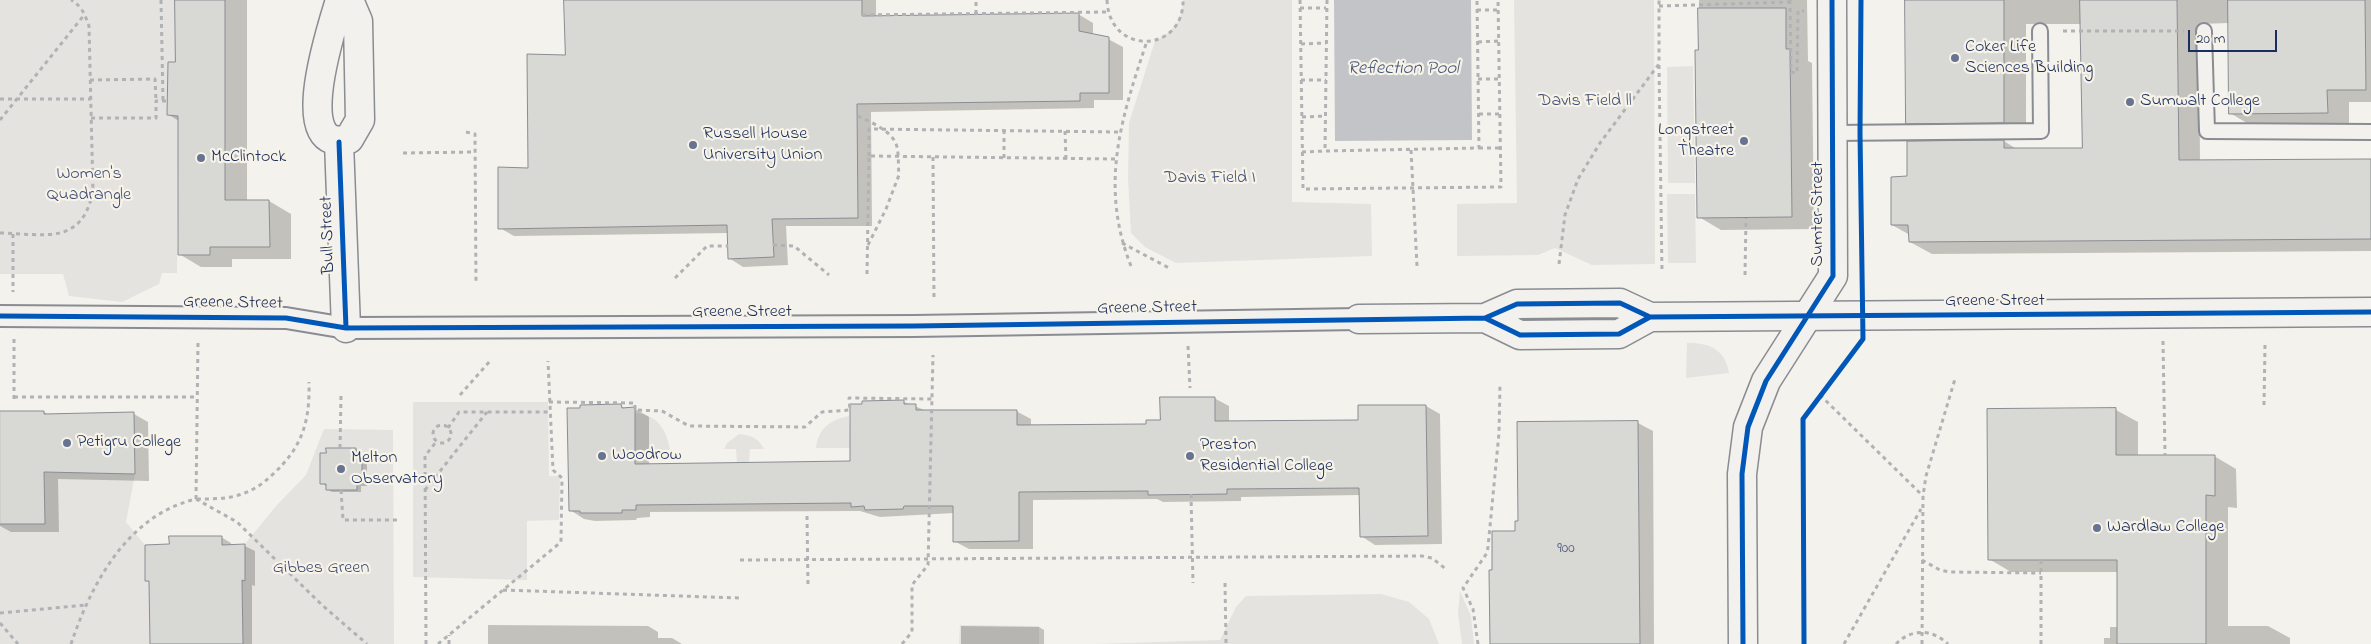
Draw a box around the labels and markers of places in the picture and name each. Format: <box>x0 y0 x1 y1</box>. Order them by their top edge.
place label: Coker Life Sciences Building <box>1965 37 2093 80</box>
marker: Coker Life Sciences Building <box>1949 52 1961 64</box>
place label: Sumwalt College <box>2140 91 2260 113</box>
marker: Sumwalt College <box>2124 96 2136 108</box>
place label: Longstreet Theatre <box>1658 120 1734 162</box>
place label: Russell House University Union <box>703 124 822 166</box>
marker: Longstreet Theatre <box>1738 135 1750 147</box>
marker: Russell House University Union <box>687 139 699 151</box>
place label: McClintock <box>211 147 286 169</box>
marker: McClintock <box>195 152 207 164</box>
place label: Petigru College <box>77 432 181 454</box>
place label: Preston Residential College <box>1200 435 1333 478</box>
marker: Petigru College <box>61 437 73 449</box>
place label: Woodrow <box>612 445 682 467</box>
place label: Melton Observatory <box>351 448 443 490</box>
marker: Woodrow <box>596 450 608 462</box>
marker: Preston Residential College <box>1184 450 1196 462</box>
marker: Melton Observatory <box>335 463 347 475</box>
place label: Wardlaw College <box>2107 517 2224 539</box>
marker: Wardlaw College <box>2091 522 2103 534</box>

